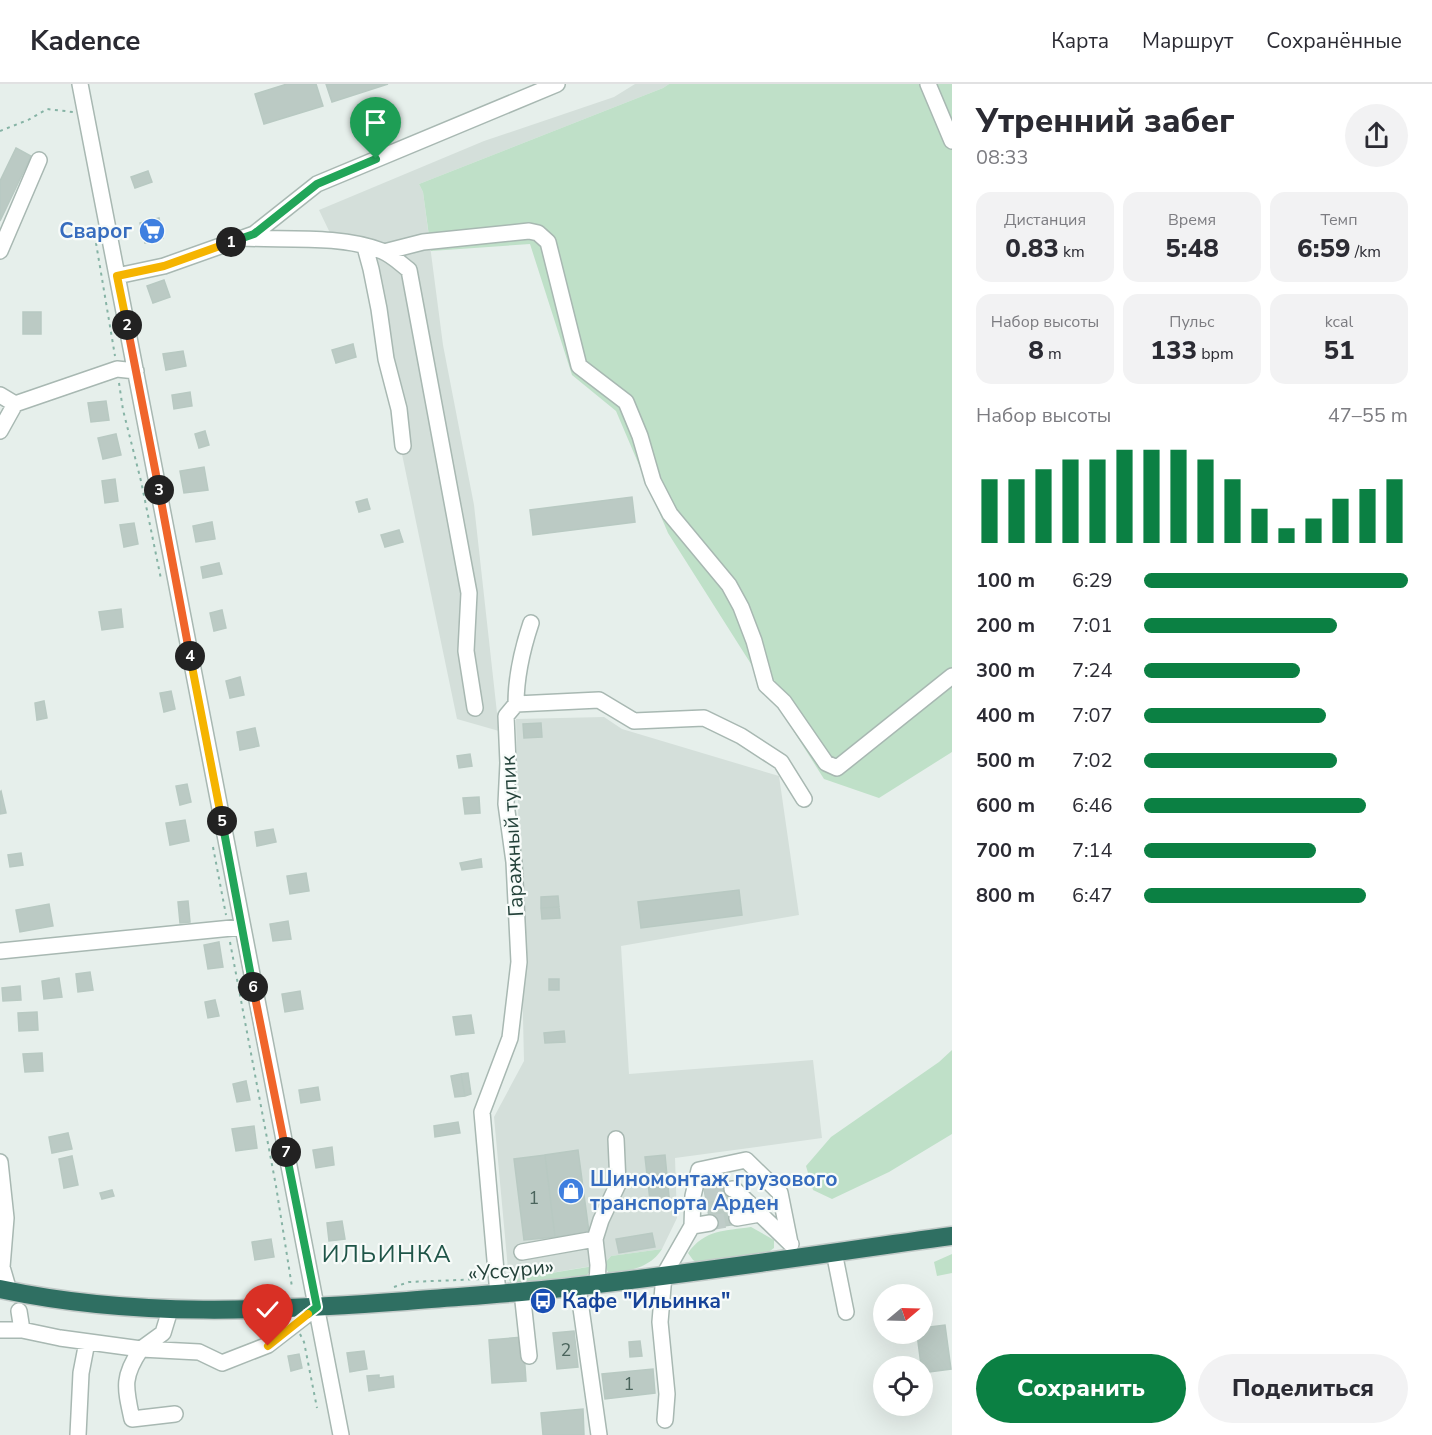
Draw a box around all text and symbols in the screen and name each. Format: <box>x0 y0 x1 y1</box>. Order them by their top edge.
text: Kadence <box>30 22 140 60</box>
text: Карта <box>1051 27 1109 55</box>
text: Маршрут <box>1142 27 1233 55</box>
text: Сохранённые <box>1266 27 1402 55</box>
pin <box>350 97 401 159</box>
text: Утренний забег <box>976 99 1235 144</box>
button: share <box>1345 104 1408 167</box>
icon: arrive <box>359 106 392 139</box>
text: 08:33 <box>976 144 1029 171</box>
text: Дистанция <box>1004 209 1086 231</box>
text: Время <box>1168 209 1216 231</box>
text: Темп <box>1321 209 1357 231</box>
supermarket icon: Сварог <box>137 216 167 246</box>
place label: Сварог <box>59 217 132 245</box>
pin: 1 <box>216 227 246 257</box>
text: 1 <box>226 231 236 253</box>
text: 0.83 <box>1005 231 1059 266</box>
text: 5:48 <box>1165 231 1219 266</box>
text: 6:59 <box>1297 231 1351 266</box>
text: km <box>1059 241 1085 263</box>
text: /km <box>1351 241 1381 263</box>
pin: 2 <box>112 310 142 340</box>
text: Набор высоты <box>991 311 1099 333</box>
text: Пульс <box>1169 311 1215 333</box>
text: kcal <box>1325 311 1353 333</box>
text: 2 <box>122 314 132 336</box>
text: 8 <box>1028 333 1044 368</box>
text: 133 <box>1150 333 1197 368</box>
text: 51 <box>1323 333 1355 368</box>
text: m <box>1044 343 1062 365</box>
text: bpm <box>1197 343 1234 365</box>
text: Набор высоты <box>976 402 1111 429</box>
text: 47–55 m <box>1328 402 1408 429</box>
pin: 3 <box>144 475 174 505</box>
text: 3 <box>154 479 164 501</box>
text: 100 m <box>976 567 1035 594</box>
text: 6:29 <box>1072 567 1113 594</box>
text: 200 m <box>976 612 1035 639</box>
text: 7:01 <box>1072 612 1113 639</box>
pin: 4 <box>175 641 205 671</box>
text: 4 <box>185 645 195 667</box>
text: 300 m <box>976 657 1035 684</box>
text: 7:24 <box>1072 657 1113 684</box>
text: 400 m <box>976 702 1035 729</box>
text: 7:07 <box>1072 702 1113 729</box>
text: 500 m <box>976 747 1035 774</box>
text: 7:02 <box>1072 747 1113 774</box>
street label: Гаражный тупик <box>494 754 530 917</box>
text: 600 m <box>976 792 1035 819</box>
text: 6:46 <box>1072 792 1113 819</box>
pin: 5 <box>207 806 237 836</box>
text: 5 <box>217 810 227 832</box>
text: 700 m <box>976 837 1035 864</box>
text: 7:14 <box>1072 837 1113 864</box>
text: 800 m <box>976 882 1035 909</box>
text: 6:47 <box>1072 882 1113 909</box>
pin: 6 <box>238 972 268 1002</box>
text: 6 <box>248 976 258 998</box>
pin: 7 <box>271 1137 301 1167</box>
text: 7 <box>281 1141 291 1163</box>
place label: Шиномонтаж грузового транспорта Арден <box>590 1165 838 1217</box>
shop icon: Шиномонтаж грузового транспорта Арден <box>556 1176 586 1206</box>
house number: 1 <box>529 1186 539 1210</box>
district label: ИЛЬИНКА <box>322 1238 452 1270</box>
street label: «Уссури» <box>467 1252 555 1288</box>
pin <box>242 1284 293 1346</box>
north arrow <box>873 1284 933 1344</box>
map controls <box>873 1284 933 1416</box>
bus stop icon: Кафе "Ильинка" <box>528 1286 558 1316</box>
place label: Кафе "Ильинка" <box>562 1287 731 1315</box>
icon: check <box>251 1293 284 1326</box>
house number: 2 <box>561 1338 571 1362</box>
button: Сохранить <box>976 1354 1186 1423</box>
button: Поделиться <box>1198 1354 1408 1423</box>
button: locate <box>873 1356 933 1416</box>
house number: 1 <box>624 1372 634 1396</box>

